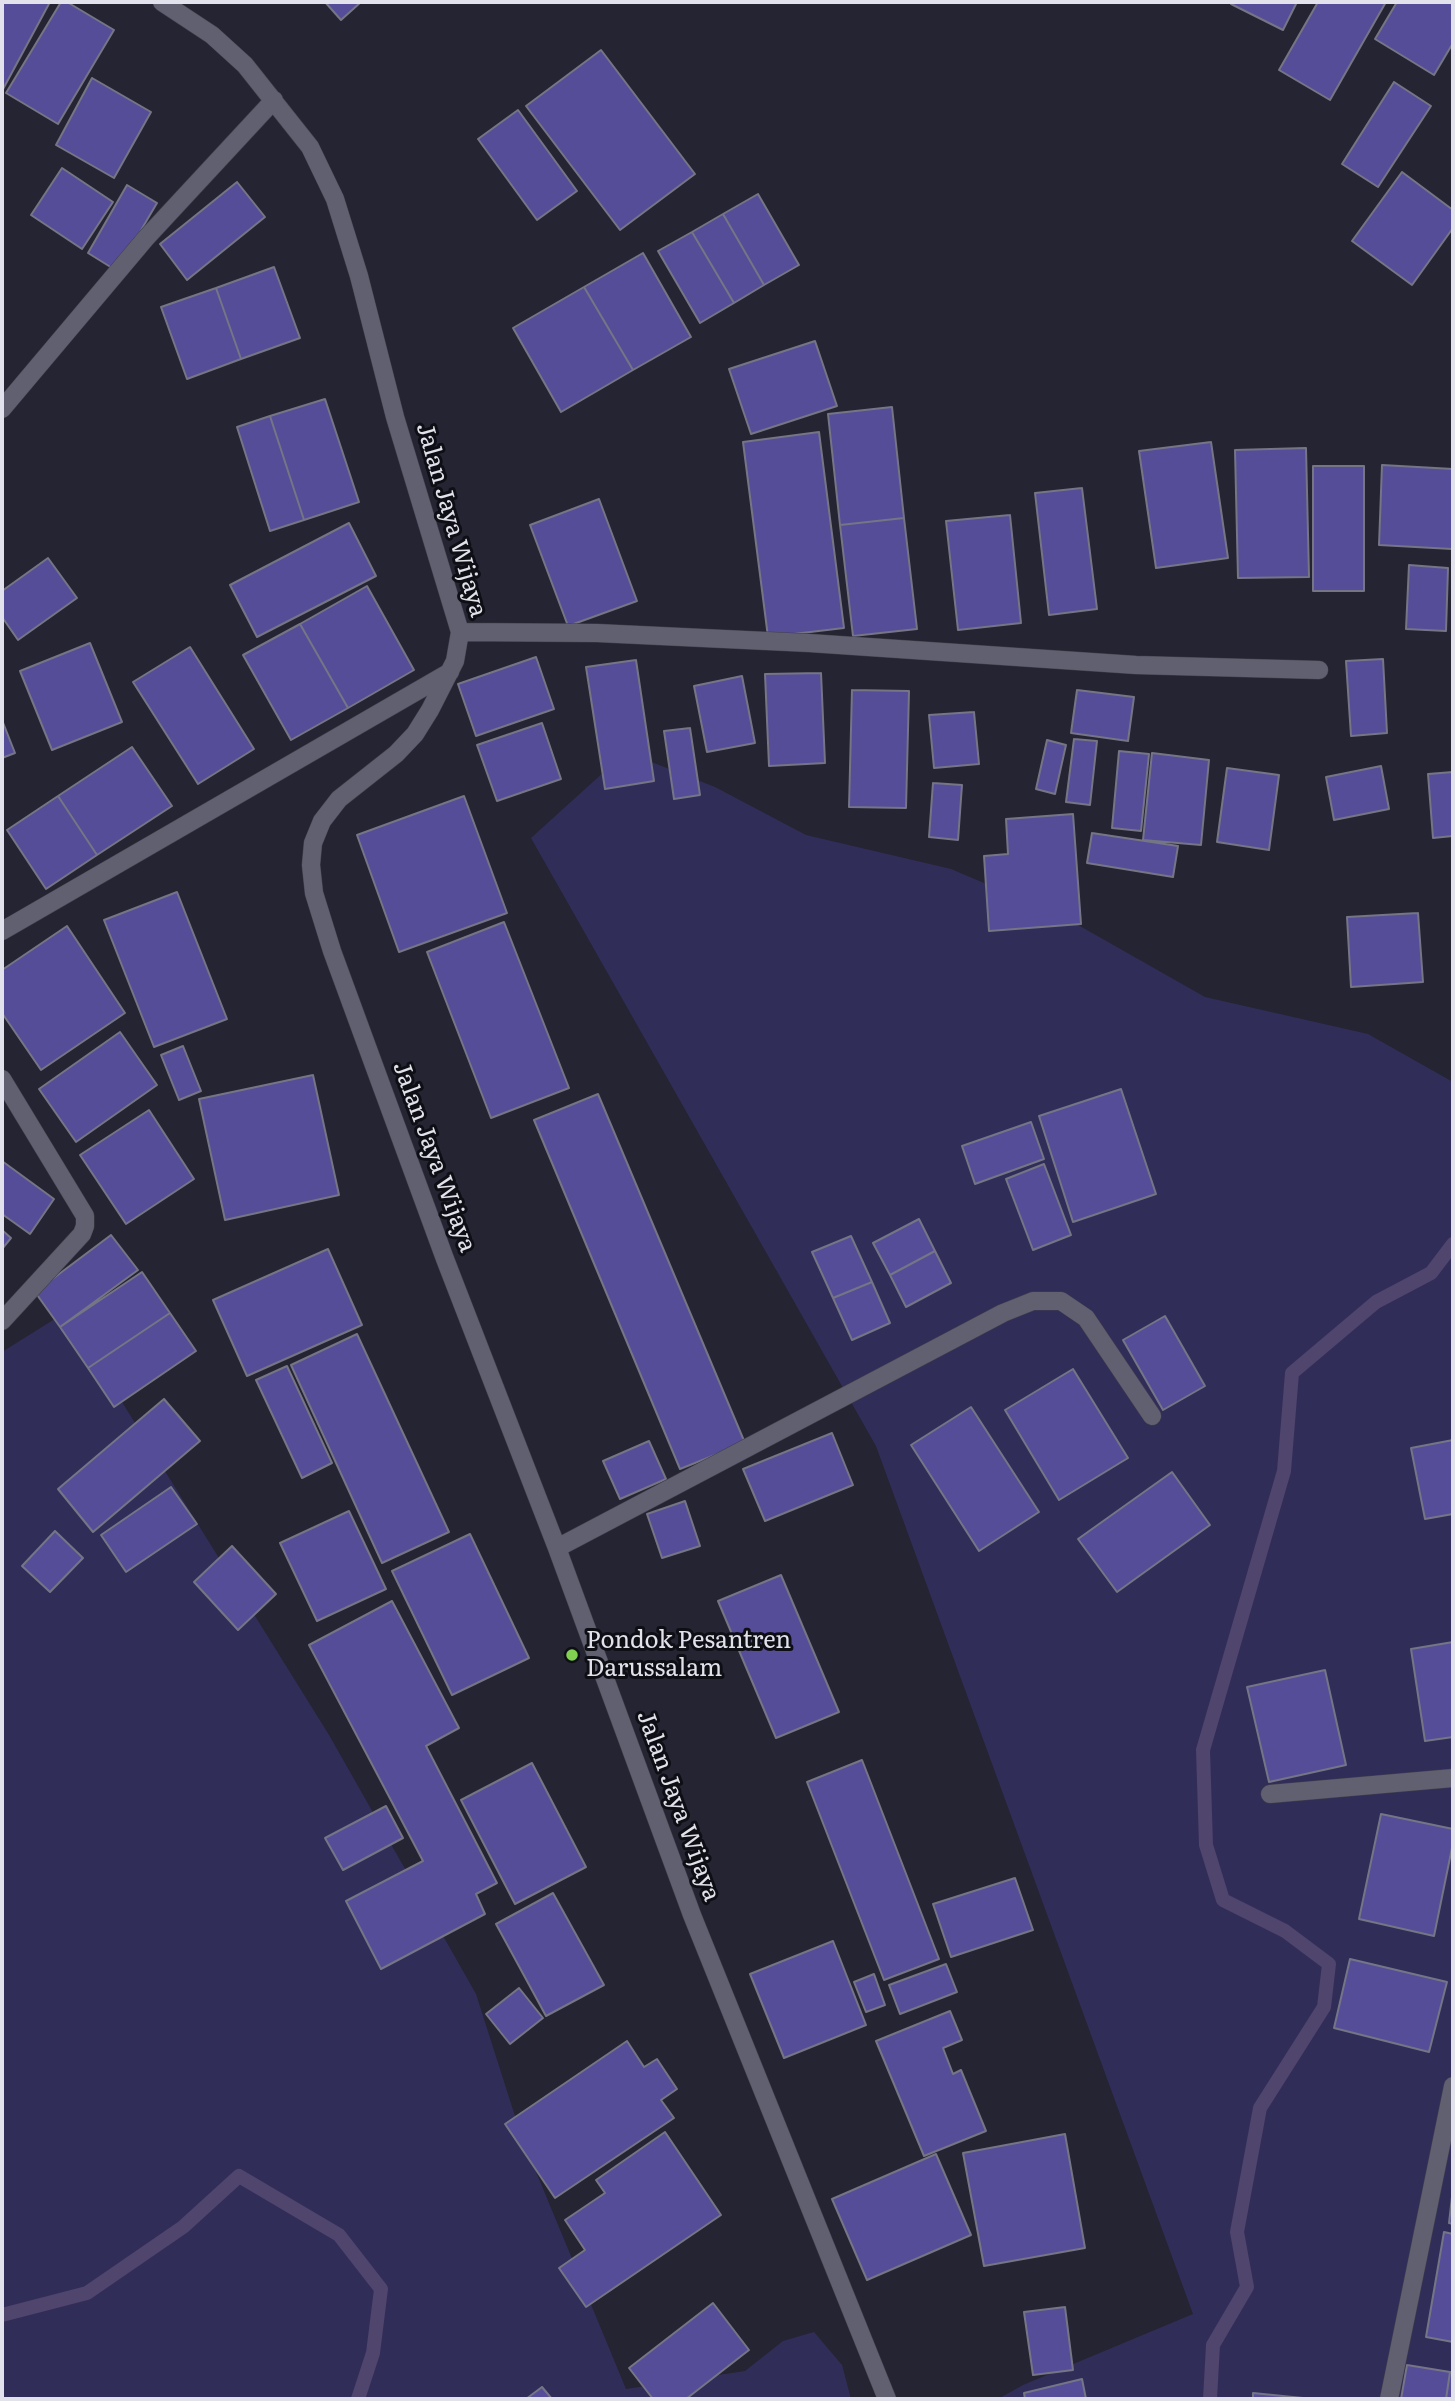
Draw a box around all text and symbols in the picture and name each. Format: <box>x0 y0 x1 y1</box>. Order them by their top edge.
street label: Jalan Jaya Wijaya <box>409 420 493 620</box>
street label: Jalan Jaya Wijaya <box>386 1058 482 1256</box>
place label: Pondok Pesantren Darussalam <box>586 1627 791 1683</box>
marker: Pondok Pesantren Darussalam <box>564 1647 580 1663</box>
street label: Jalan Jaya Wijaya <box>630 1707 726 1905</box>

